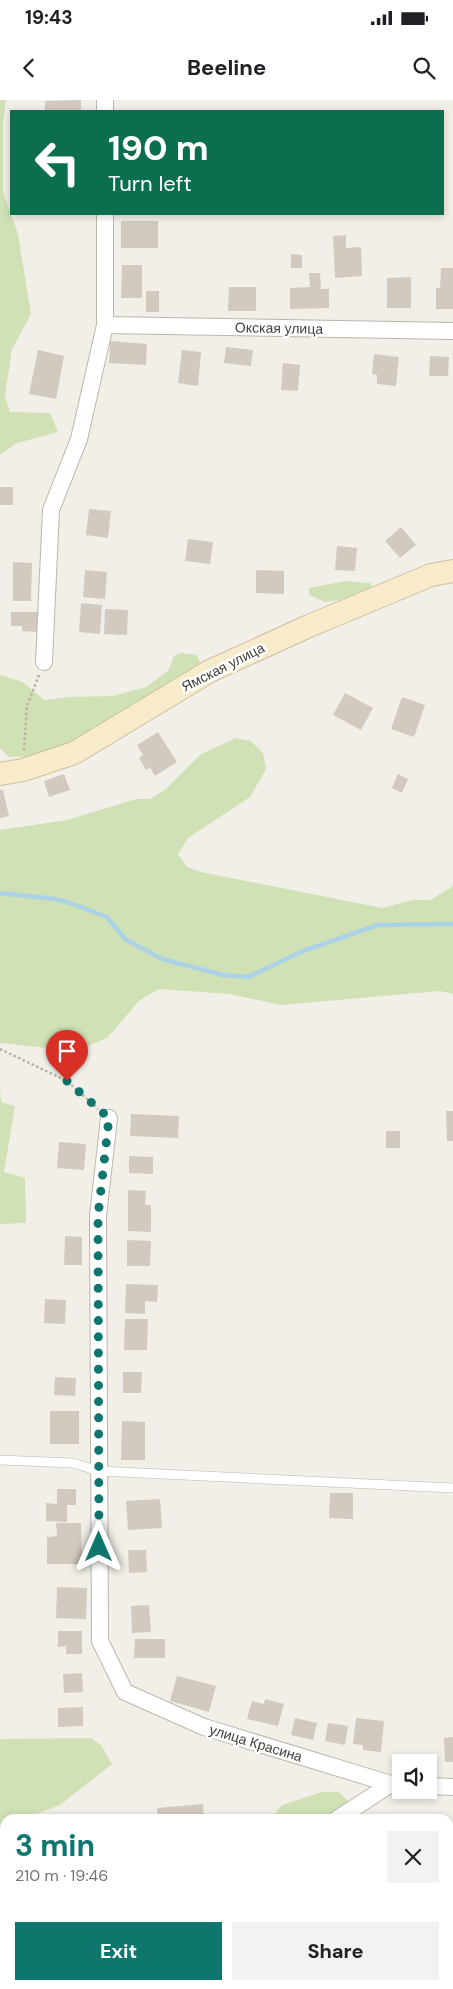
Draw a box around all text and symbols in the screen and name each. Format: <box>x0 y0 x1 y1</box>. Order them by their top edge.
text: 19:43 <box>25 5 73 30</box>
text: Beeline <box>187 53 266 82</box>
icon: back <box>15 54 43 82</box>
icon: search <box>410 54 438 82</box>
text: 190 m <box>108 125 209 171</box>
icon: left <box>25 130 90 195</box>
text: Turn left <box>108 169 192 198</box>
street label: Окская улица <box>235 318 323 338</box>
street label: Ямская улица <box>178 638 268 696</box>
pin <box>46 1030 88 1081</box>
icon: arrive <box>53 1037 81 1065</box>
position arrow <box>72 1520 124 1572</box>
street label: улица Красина <box>207 1720 305 1766</box>
map controls <box>392 1754 437 1799</box>
button: sound <box>392 1754 437 1799</box>
text: 3 min <box>15 1826 95 1865</box>
button: close <box>387 1831 439 1883</box>
text: 210 m · 19:46 <box>15 1865 108 1886</box>
button: Exit <box>15 1922 222 1980</box>
button: Share <box>232 1922 439 1980</box>

